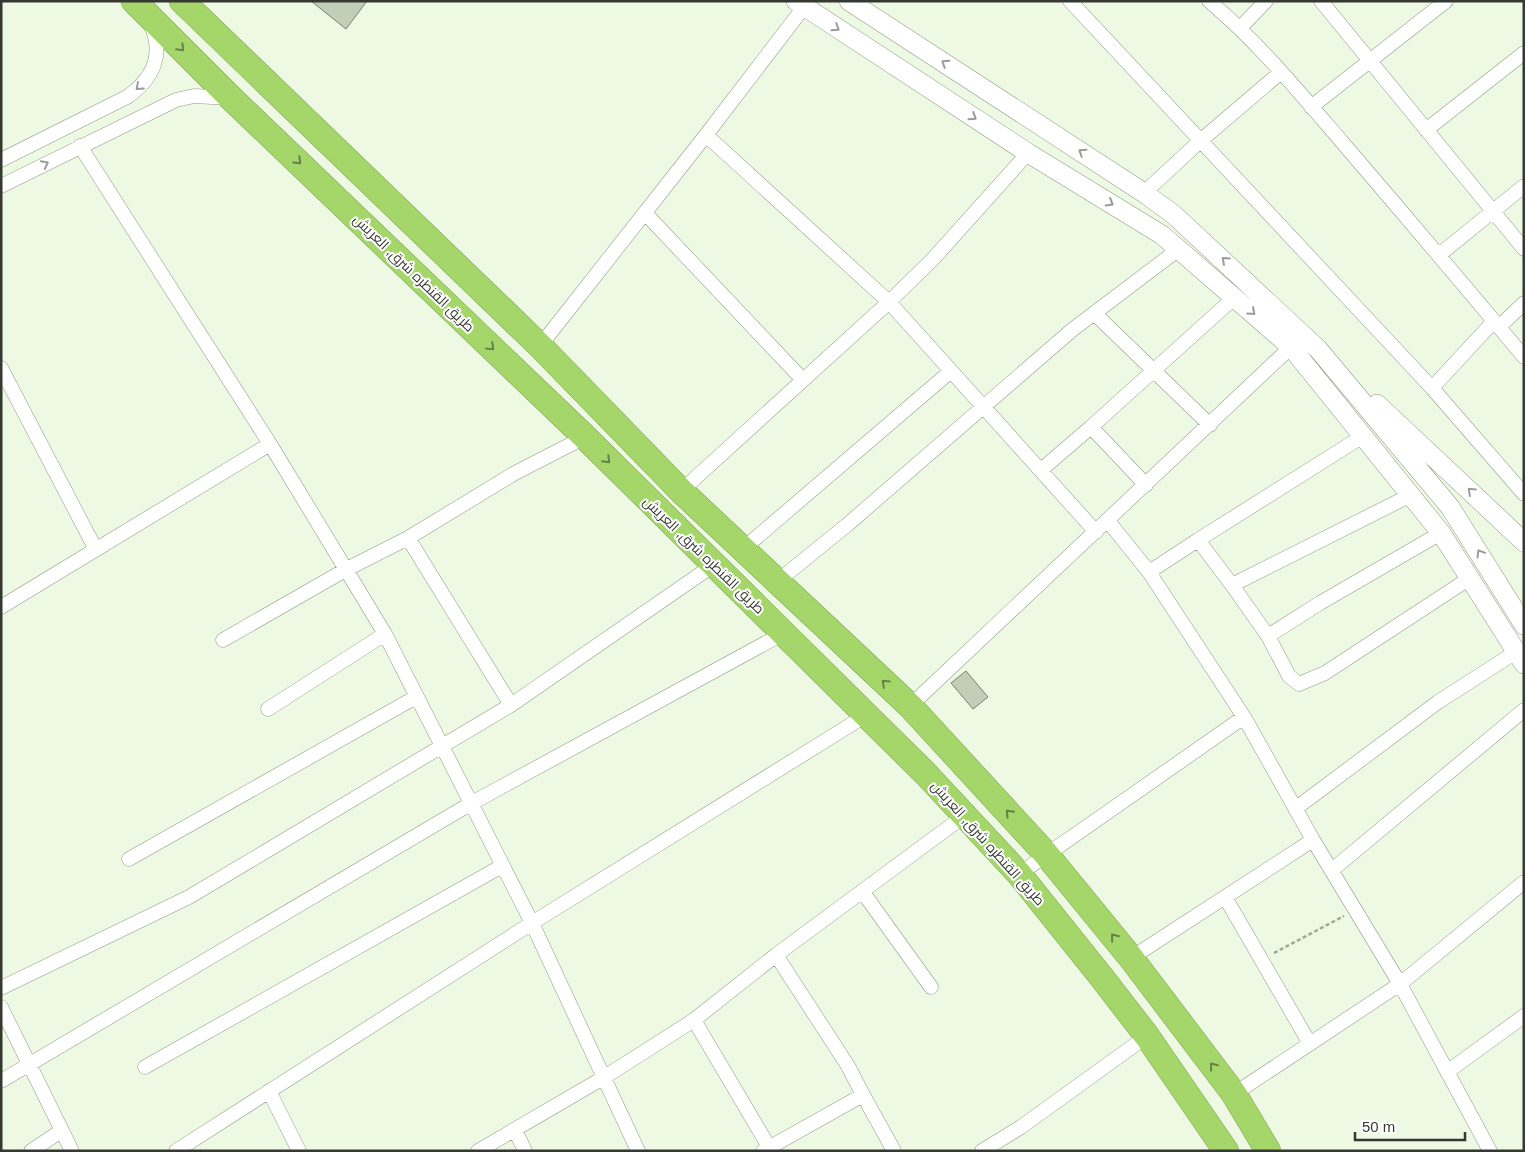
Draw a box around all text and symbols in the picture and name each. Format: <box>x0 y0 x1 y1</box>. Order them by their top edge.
one-way arrow <box>831 21 840 31</box>
one-way arrow <box>175 42 184 51</box>
one-way arrow <box>942 60 951 70</box>
one-way arrow <box>136 82 145 91</box>
one-way arrow <box>967 110 976 120</box>
one-way arrow <box>1078 148 1087 158</box>
one-way arrow <box>292 155 301 164</box>
one-way arrow <box>40 160 49 170</box>
one-way arrow <box>1105 197 1114 207</box>
street label: طريق القنطره شرق, العريش <box>350 211 478 336</box>
one-way arrow <box>1221 257 1230 266</box>
one-way arrow <box>1247 307 1256 316</box>
one-way arrow <box>485 341 494 350</box>
one-way arrow <box>601 454 610 463</box>
one-way arrow <box>1468 488 1477 497</box>
street label: طريق القنطره شرق, العريش <box>640 493 768 618</box>
one-way arrow <box>1477 550 1487 559</box>
one-way arrow <box>882 680 891 689</box>
street label: طريق القنطره شرق, العريش <box>927 778 1048 909</box>
one-way arrow <box>1006 810 1015 819</box>
one-way arrow <box>1110 934 1119 943</box>
one-way arrow <box>1210 1063 1218 1072</box>
scale bar <box>1355 1110 1465 1142</box>
text: 50 m <box>1362 1118 1395 1135</box>

